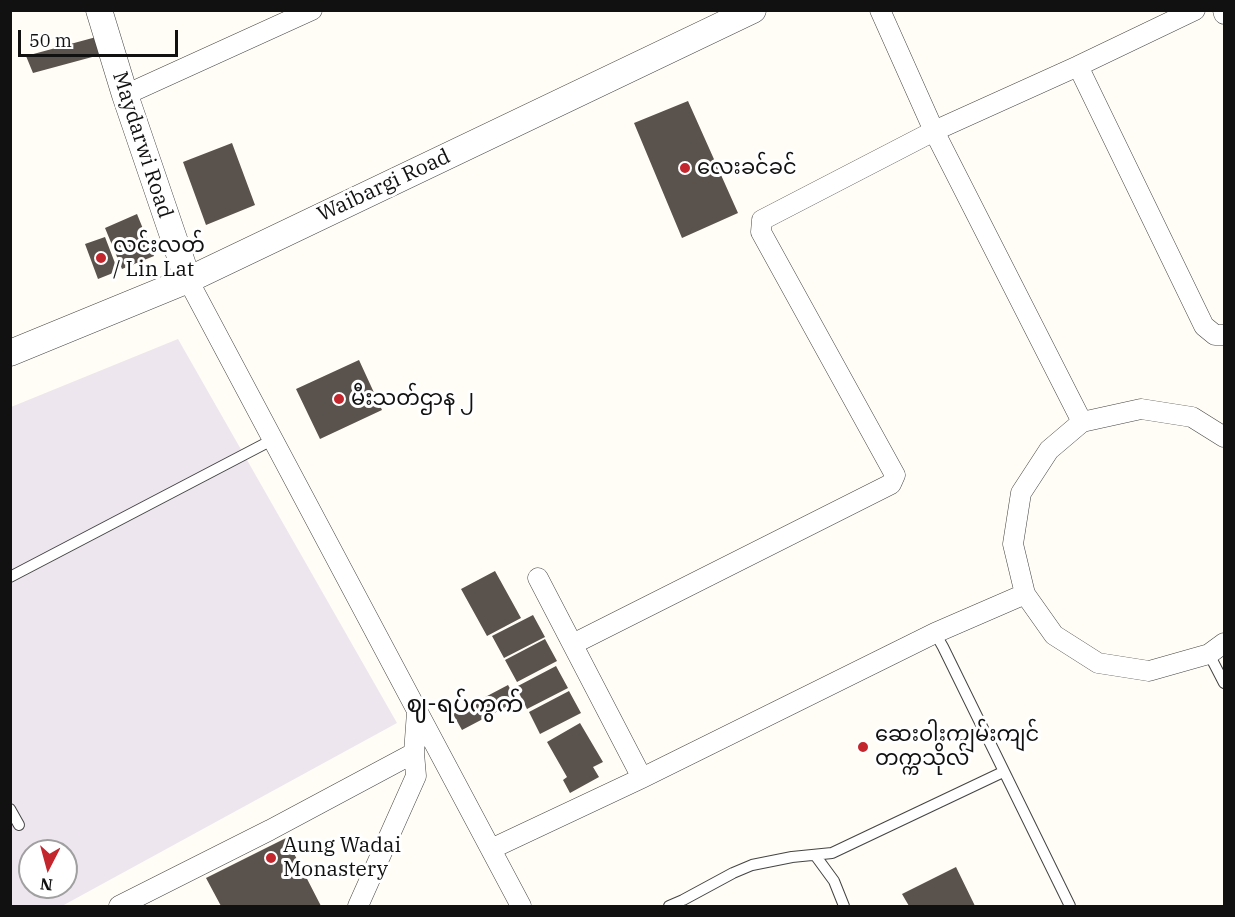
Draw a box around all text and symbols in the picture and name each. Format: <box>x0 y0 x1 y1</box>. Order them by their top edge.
scale bar <box>21 18 182 56</box>
text: 50 m <box>29 29 72 52</box>
street label: Maydarwi Road <box>106 69 178 221</box>
street label: Waibargi Road <box>314 144 454 228</box>
place label: လေးခင်ခင် <box>697 155 797 181</box>
marker: လေးခင်ခင် <box>678 161 692 175</box>
place label: လင်းလတ် / Lin Lat <box>113 233 205 283</box>
marker: လင်းလတ် / Lin Lat <box>94 251 108 265</box>
place label: မီးသတ်ဌာန ၂ <box>351 386 474 412</box>
marker: မီးသတ်ဌာန ၂ <box>332 392 346 406</box>
district label: ဈ-ရပ်ကွက် <box>407 691 523 719</box>
place label: ဆေးဝါးကျွမ်းကျင် တက္ကသိုလ် <box>875 722 1039 772</box>
marker: ဆေးဝါးကျွမ်းကျင် တက္ကသိုလ် <box>856 740 870 754</box>
place label: Aung Wadai Monastery <box>283 833 401 883</box>
north arrow <box>18 839 78 899</box>
marker: Aung Wadai Monastery <box>264 851 278 865</box>
text: N <box>39 874 54 896</box>

